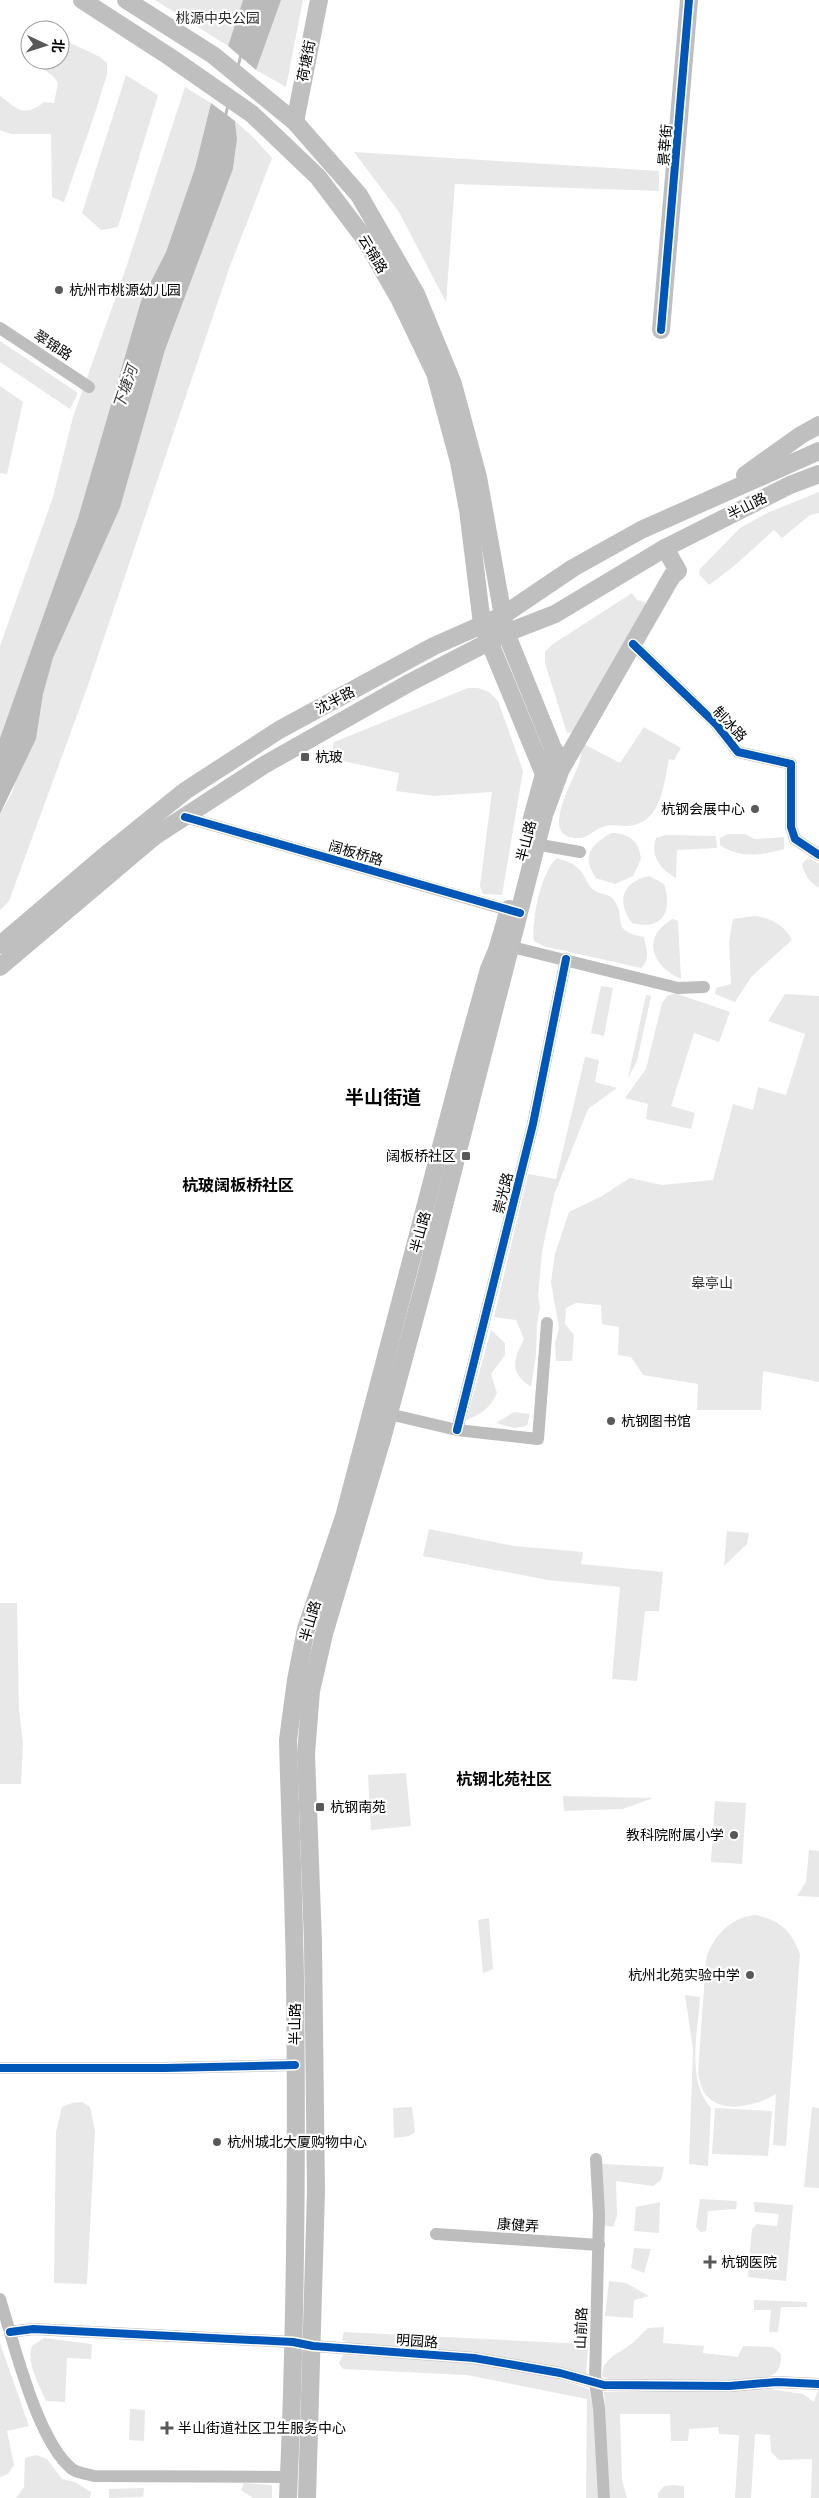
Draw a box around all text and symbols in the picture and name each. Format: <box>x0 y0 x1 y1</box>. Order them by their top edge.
park label: 桃源中央公园 <box>176 9 260 27</box>
north arrow <box>20 20 70 70</box>
text: 北 <box>49 38 67 54</box>
street label: 荷塘街 <box>293 39 319 83</box>
street label: 景莘街 <box>654 123 676 167</box>
street label: 云锦路 <box>354 231 392 277</box>
place label: 杭州市桃源幼儿园 <box>69 281 181 299</box>
marker: 杭州市桃源幼儿园 <box>53 284 65 296</box>
street label: 翠锦路 <box>30 326 76 364</box>
water label: 下塘河 <box>109 360 142 411</box>
street label: 半山路 <box>724 488 770 524</box>
street label: 沈半路 <box>312 682 358 718</box>
street label: 制冰路 <box>709 703 751 745</box>
place label: 杭玻 <box>315 748 343 766</box>
marker: 杭玻 <box>299 751 311 763</box>
place label: 杭钢会展中心 <box>661 800 745 818</box>
marker: 杭钢会展中心 <box>749 803 761 815</box>
street label: 半山路 <box>512 818 540 864</box>
street label: 阔板桥路 <box>327 837 385 869</box>
district label: 半山街道 <box>345 1085 421 1109</box>
place label: 阔板桥社区 <box>386 1147 456 1165</box>
marker: 阔板桥社区 <box>460 1150 472 1162</box>
street label: 崇光路 <box>489 1170 517 1216</box>
district label: 杭玻阔板桥社区 <box>182 1175 294 1195</box>
street label: 半山路 <box>406 1209 434 1255</box>
park label: 皋亭山 <box>691 1274 733 1292</box>
place label: 杭钢图书馆 <box>621 1412 691 1430</box>
marker: 杭钢图书馆 <box>605 1415 617 1427</box>
street label: 半山路 <box>296 1598 324 1644</box>
district label: 杭钢北苑社区 <box>456 1769 552 1789</box>
place label: 杭钢南苑 <box>330 1798 386 1816</box>
marker: 杭钢南苑 <box>314 1801 326 1813</box>
place label: 教科院附属小学 <box>626 1826 724 1844</box>
marker: 教科院附属小学 <box>728 1829 740 1841</box>
place label: 杭州北苑实验中学 <box>628 1966 740 1984</box>
marker: 杭州北苑实验中学 <box>744 1969 756 1981</box>
street label: 半山路 <box>286 2003 304 2045</box>
place label: 杭州城北大厦购物中心 <box>227 2133 367 2151</box>
marker: 杭州城北大厦购物中心 <box>211 2136 223 2148</box>
street label: 康健弄 <box>496 2215 540 2235</box>
place label: 杭钢医院 <box>721 2253 777 2271</box>
marker: 杭钢医院 <box>703 2255 717 2269</box>
street label: 山前路 <box>571 2307 591 2349</box>
street label: 明园路 <box>395 2331 439 2351</box>
place label: 半山街道社区卫生服务中心 <box>178 2419 346 2437</box>
marker: 半山街道社区卫生服务中心 <box>160 2421 174 2435</box>

